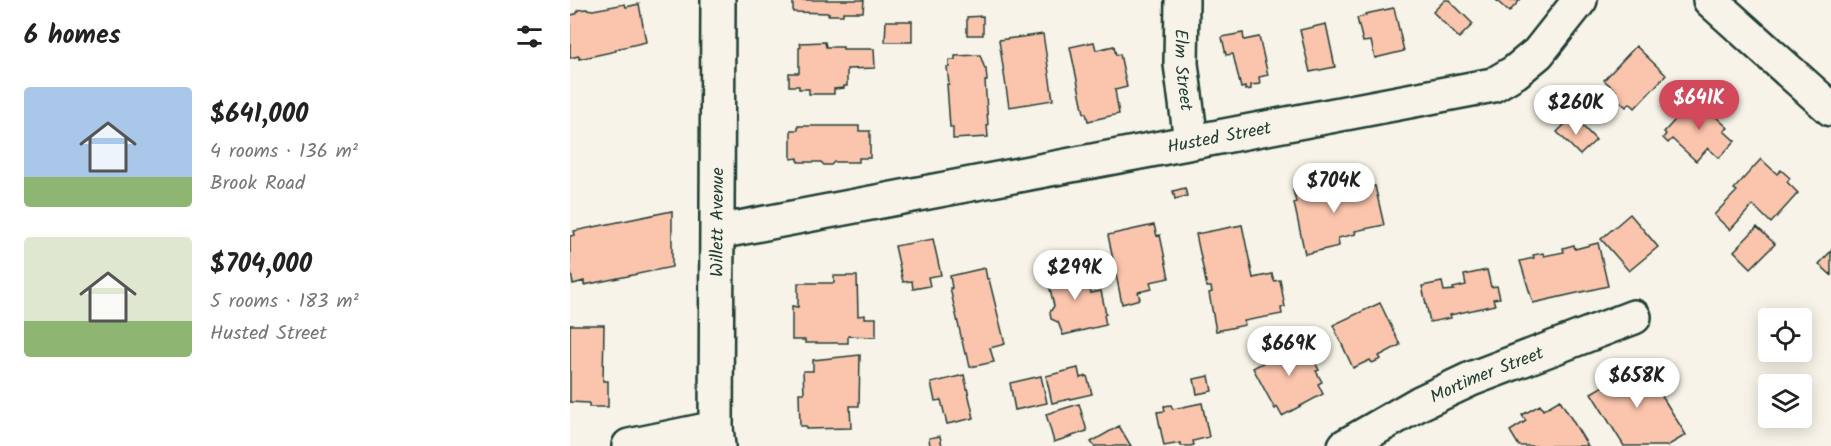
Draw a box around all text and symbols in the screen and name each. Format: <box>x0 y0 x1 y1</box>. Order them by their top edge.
text: 6 homes <box>24 15 121 57</box>
icon: filters <box>513 20 546 53</box>
street label: Elm Street <box>1165 29 1200 114</box>
pin: $641K <box>1657 80 1741 131</box>
text: $641K <box>1673 83 1725 115</box>
pin: $260K <box>1534 85 1618 136</box>
text: $260K <box>1548 88 1604 120</box>
text: $641,000 <box>210 94 308 136</box>
icon: home <box>72 111 144 183</box>
street label: Husted Street <box>1165 114 1275 162</box>
text: 4 rooms · 136 m² <box>210 136 358 168</box>
pin: $704K <box>1292 163 1376 214</box>
text: $704K <box>1307 166 1361 198</box>
street label: Willett Avenue <box>704 167 733 277</box>
text: Brook Road <box>210 168 305 200</box>
text: $704,000 <box>210 244 312 286</box>
pin: $299K <box>1033 250 1117 301</box>
text: $299K <box>1047 253 1103 285</box>
icon: home <box>72 261 144 333</box>
text: 5 rooms · 183 m² <box>210 286 359 318</box>
map controls <box>1758 308 1812 428</box>
button: locate <box>1758 308 1812 362</box>
text: Husted Street <box>210 318 327 350</box>
pin: $669K <box>1247 326 1331 377</box>
text: $669K <box>1261 329 1317 361</box>
street label: Mortimer Street <box>1425 339 1549 412</box>
pin: $658K <box>1595 358 1679 409</box>
text: $658K <box>1609 361 1665 393</box>
button: layers <box>1758 374 1812 428</box>

